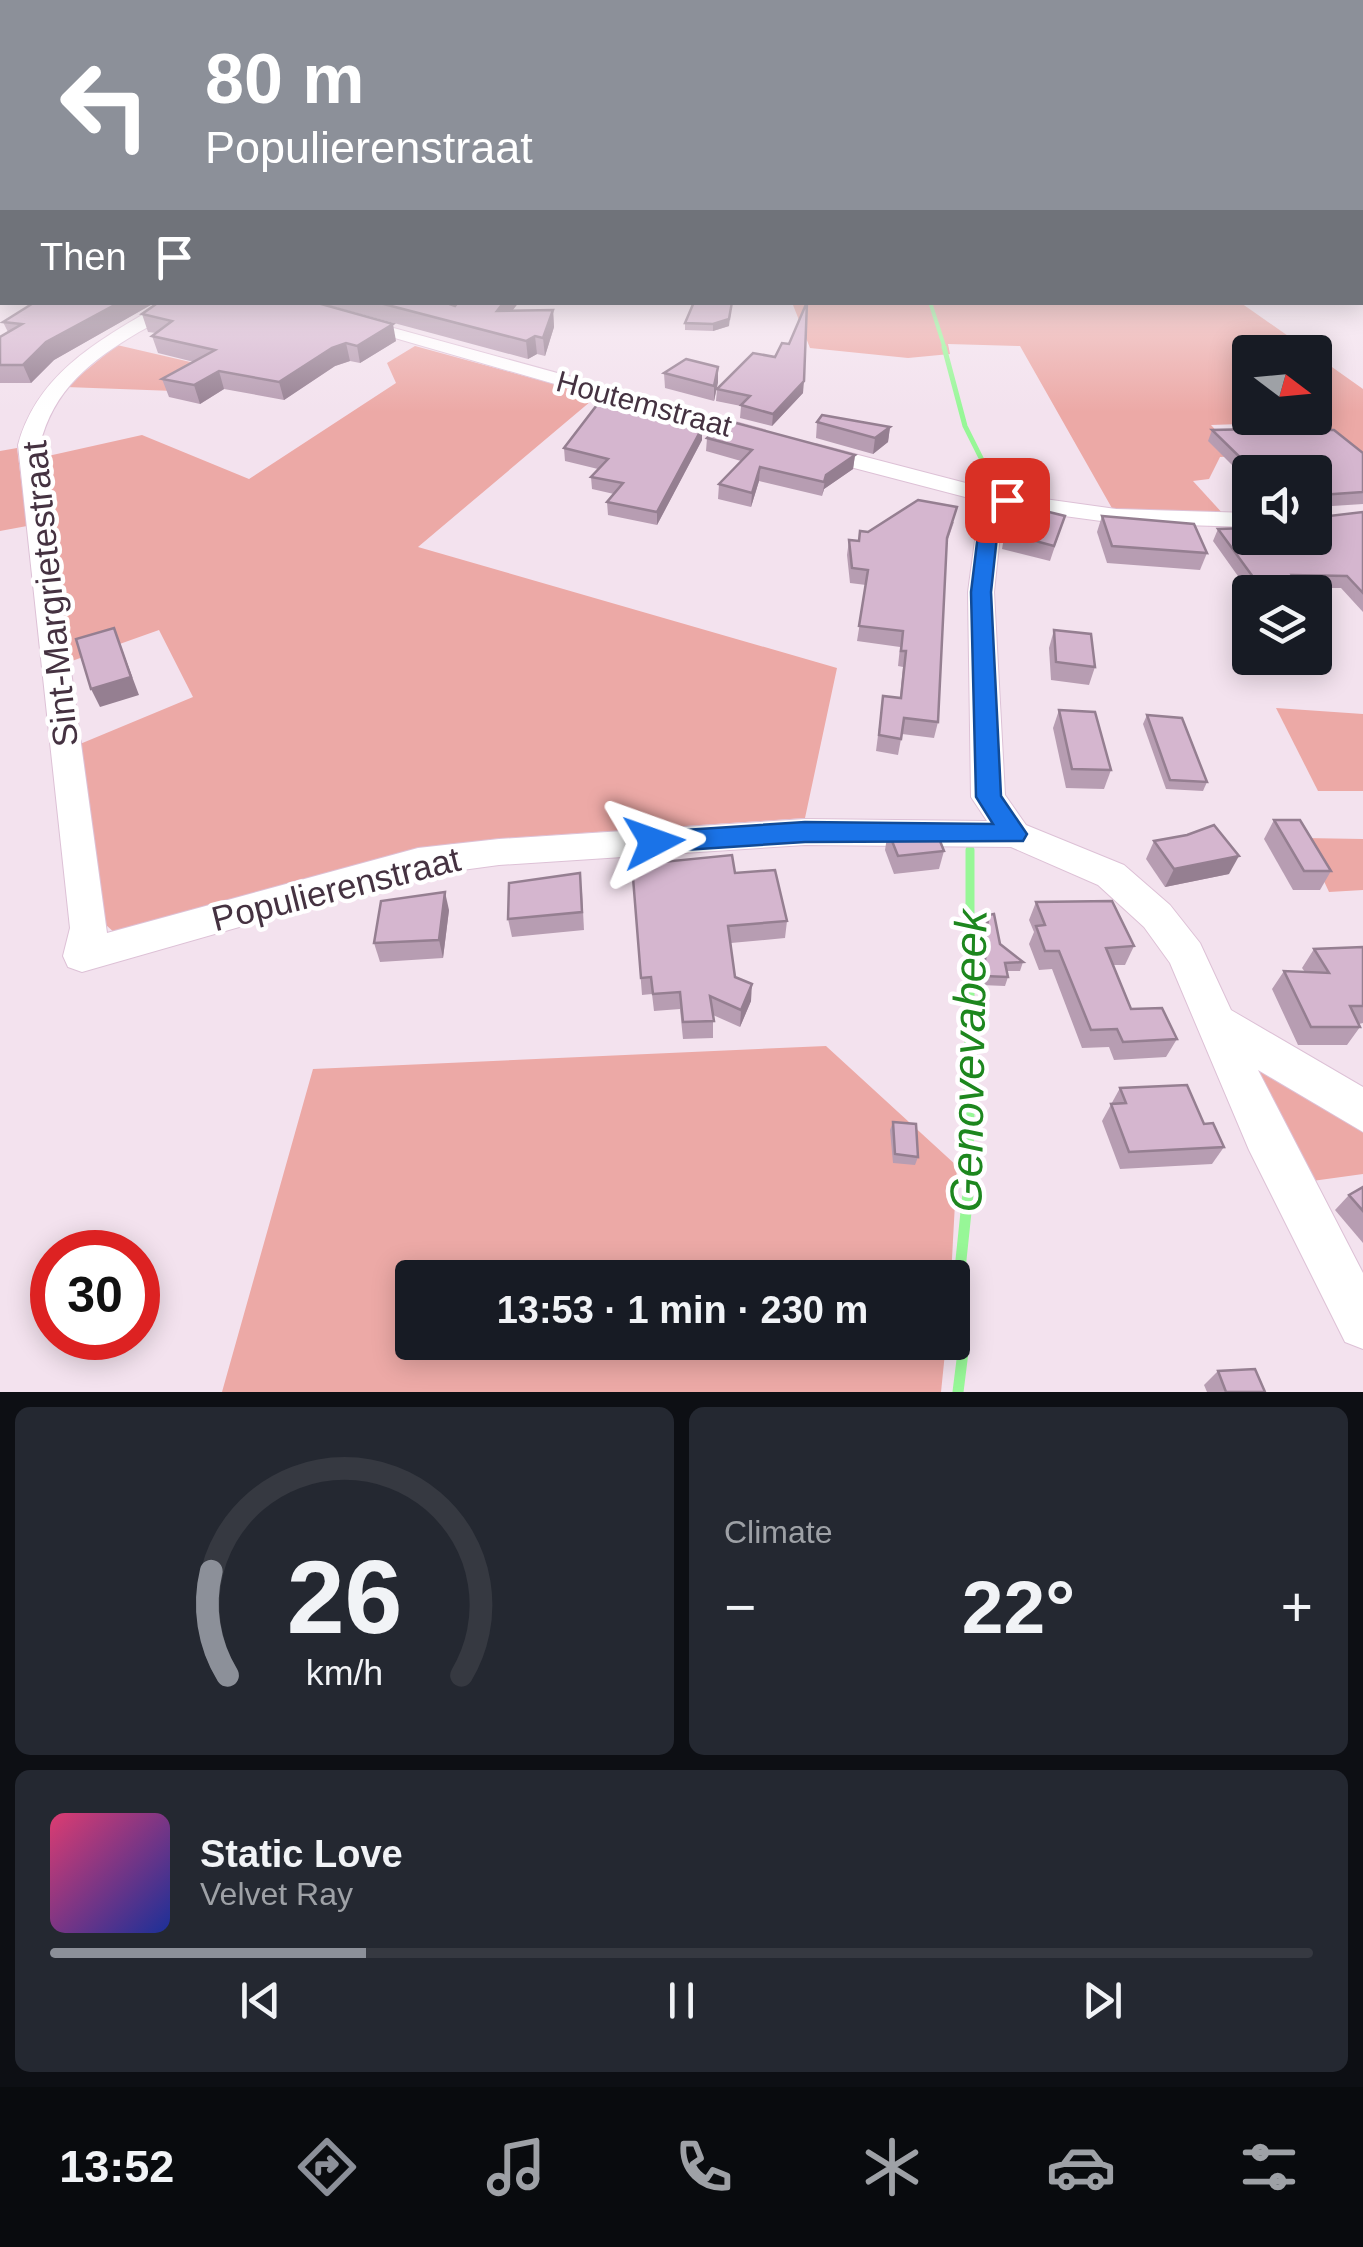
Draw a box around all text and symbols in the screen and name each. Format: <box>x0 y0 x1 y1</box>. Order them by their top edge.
icon: left <box>40 40 170 170</box>
text: 80 m <box>205 40 365 118</box>
text: Populierenstraat <box>205 122 533 173</box>
icon: arrive <box>147 230 202 285</box>
text: Then <box>40 236 127 278</box>
north arrow <box>1232 335 1332 435</box>
map controls <box>1232 335 1332 675</box>
street label: Houtemstraat <box>553 364 736 443</box>
street label: Sint-Margrietestraat <box>14 439 85 749</box>
button: sound <box>1232 455 1332 555</box>
pin <box>965 458 1050 543</box>
icon: arrive <box>980 473 1035 528</box>
button: layers <box>1232 575 1332 675</box>
position arrow <box>602 790 706 894</box>
street label: Populierenstraat <box>208 839 465 938</box>
water label: Genovevabeek <box>940 907 997 1213</box>
speed limit sign: 30 <box>30 1230 160 1360</box>
text: 13:53 · 1 min · 230 m <box>497 1289 868 1331</box>
text: Climate <box>724 1514 832 1550</box>
text: 26 <box>287 1539 402 1655</box>
text: 22° <box>962 1565 1075 1649</box>
text: − <box>724 1576 756 1638</box>
text: + <box>1281 1576 1313 1638</box>
text: km/h <box>306 1653 383 1693</box>
text: Static Love <box>200 1833 403 1875</box>
text: Velvet Ray <box>200 1876 353 1912</box>
icon: previous <box>233 1973 288 2028</box>
icon: pause <box>654 1973 709 2028</box>
icon: next <box>1075 1973 1130 2028</box>
icon: directions <box>292 2132 362 2202</box>
icon: music <box>481 2132 551 2202</box>
icon: phone <box>669 2132 739 2202</box>
icon: climate <box>857 2132 927 2202</box>
icon: car <box>1046 2132 1116 2202</box>
icon: filters <box>1234 2132 1304 2202</box>
text: 13:52 <box>59 2141 174 2192</box>

